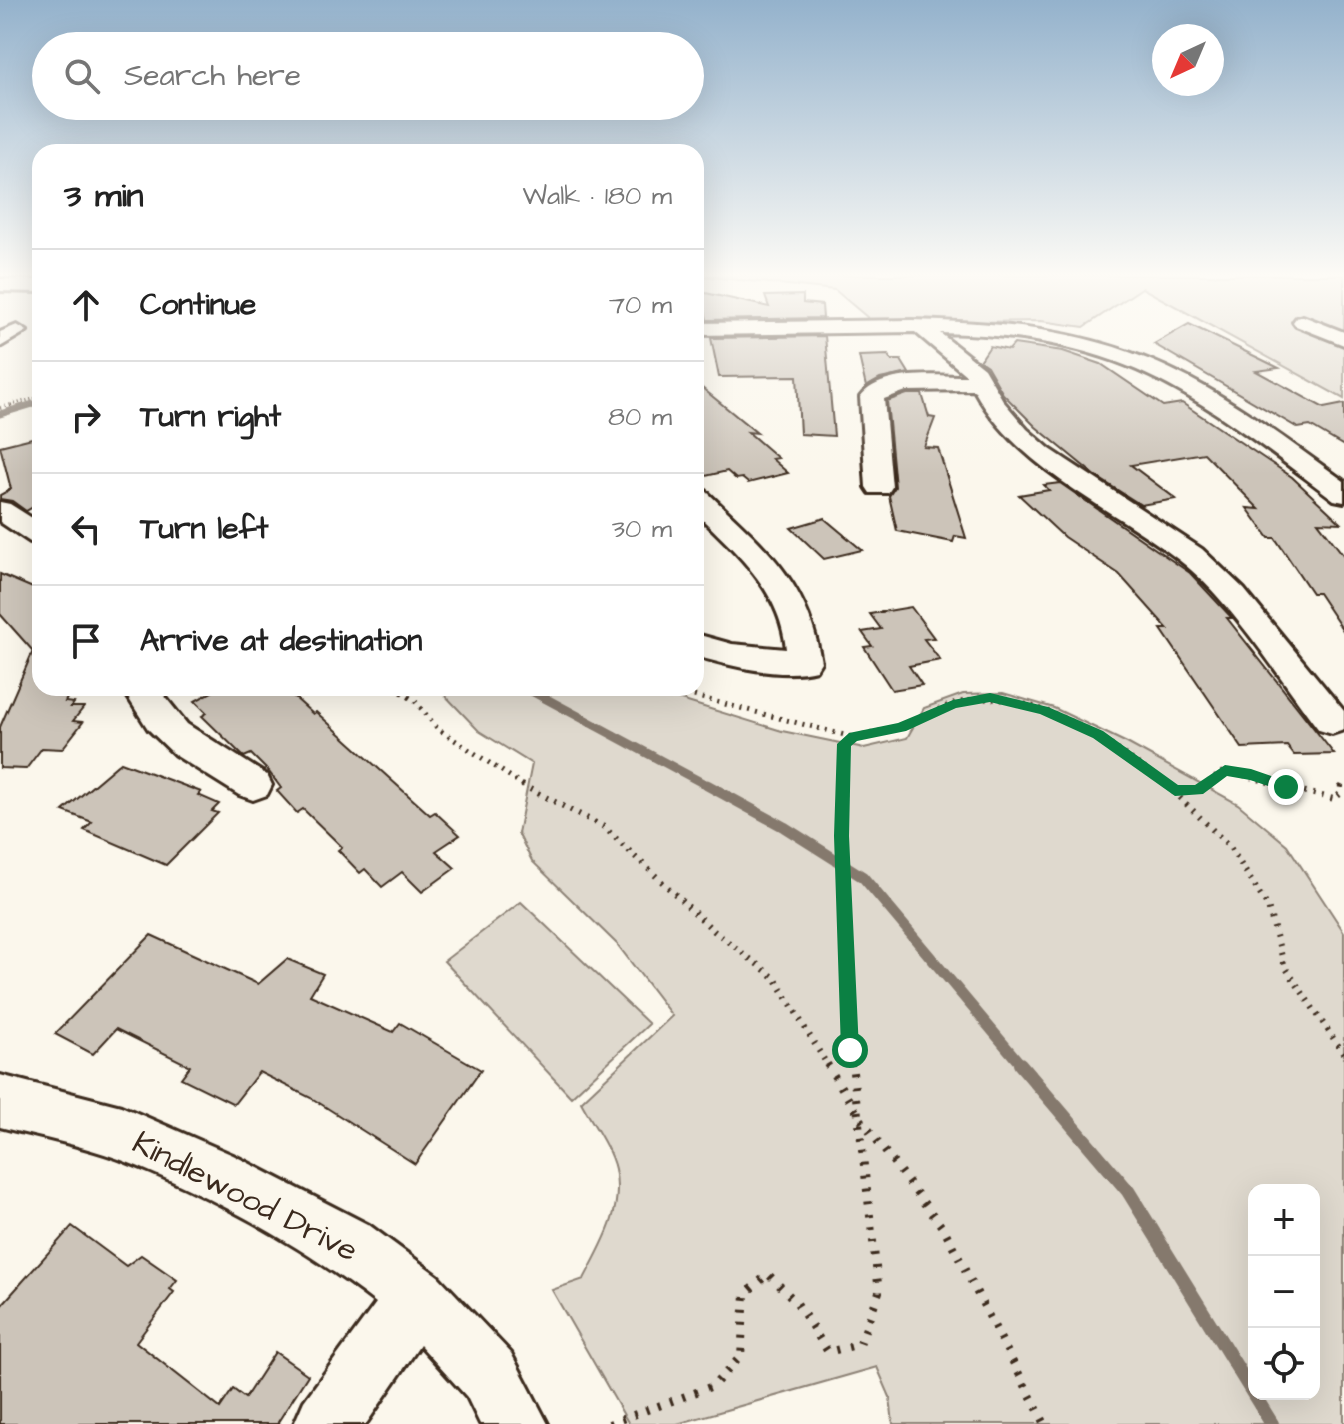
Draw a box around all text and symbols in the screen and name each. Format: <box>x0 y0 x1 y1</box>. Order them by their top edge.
north arrow <box>1152 24 1224 96</box>
search box <box>32 32 704 120</box>
icon: search <box>60 54 104 98</box>
text: Search here <box>124 55 301 97</box>
text: 3 min <box>64 172 144 220</box>
text: Walk · 180 m <box>523 178 672 214</box>
icon: ahead <box>64 283 108 327</box>
text: Continue <box>140 284 256 326</box>
text: 70 m <box>609 287 672 323</box>
icon: right <box>64 395 108 439</box>
text: Turn right <box>140 396 281 438</box>
text: 80 m <box>608 399 672 435</box>
icon: left <box>64 507 108 551</box>
text: Turn left <box>140 508 268 550</box>
text: 30 m <box>612 511 672 547</box>
icon: arrive <box>64 619 108 663</box>
text: Arrive at destination <box>140 620 422 662</box>
route end <box>1268 769 1304 805</box>
route start <box>832 1032 868 1068</box>
street label: Kindlewood Drive <box>125 1121 365 1273</box>
map controls <box>1248 1184 1320 1400</box>
button: + <box>1248 1184 1320 1256</box>
button: − <box>1248 1256 1320 1328</box>
button: locate <box>1248 1328 1320 1400</box>

